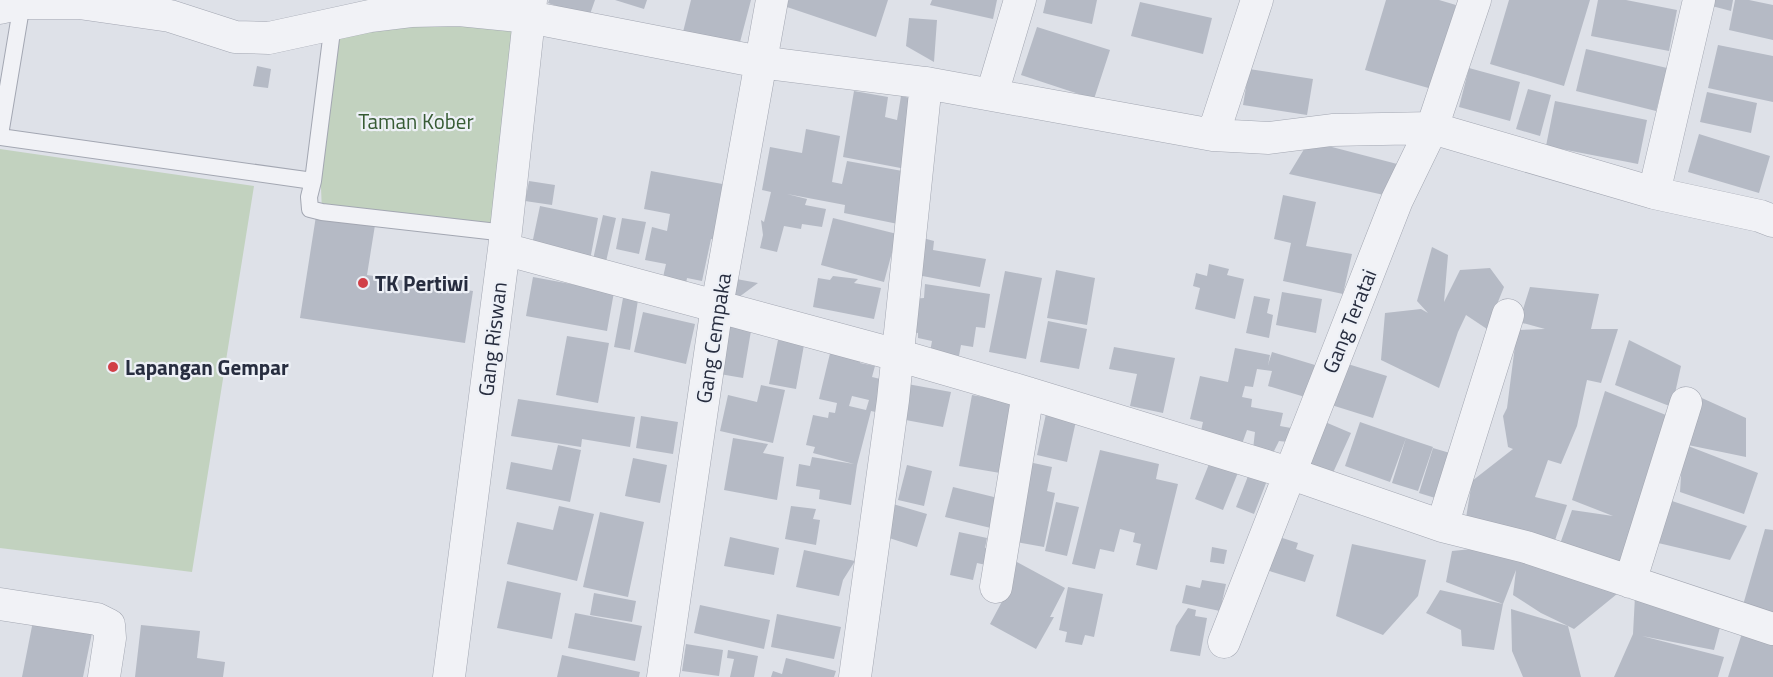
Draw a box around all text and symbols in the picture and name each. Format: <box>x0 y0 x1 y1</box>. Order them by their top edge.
park label: Taman Kober <box>358 105 474 137</box>
street label: Gang Teratai <box>1314 264 1384 378</box>
place label: TK Pertiwi <box>375 267 469 299</box>
street label: Gang Cempaka <box>687 270 739 406</box>
marker: TK Pertiwi <box>356 276 370 290</box>
street label: Gang Riswan <box>469 280 515 398</box>
place label: Lapangan Gempar <box>125 351 289 383</box>
marker: Lapangan Gempar <box>106 360 120 374</box>

